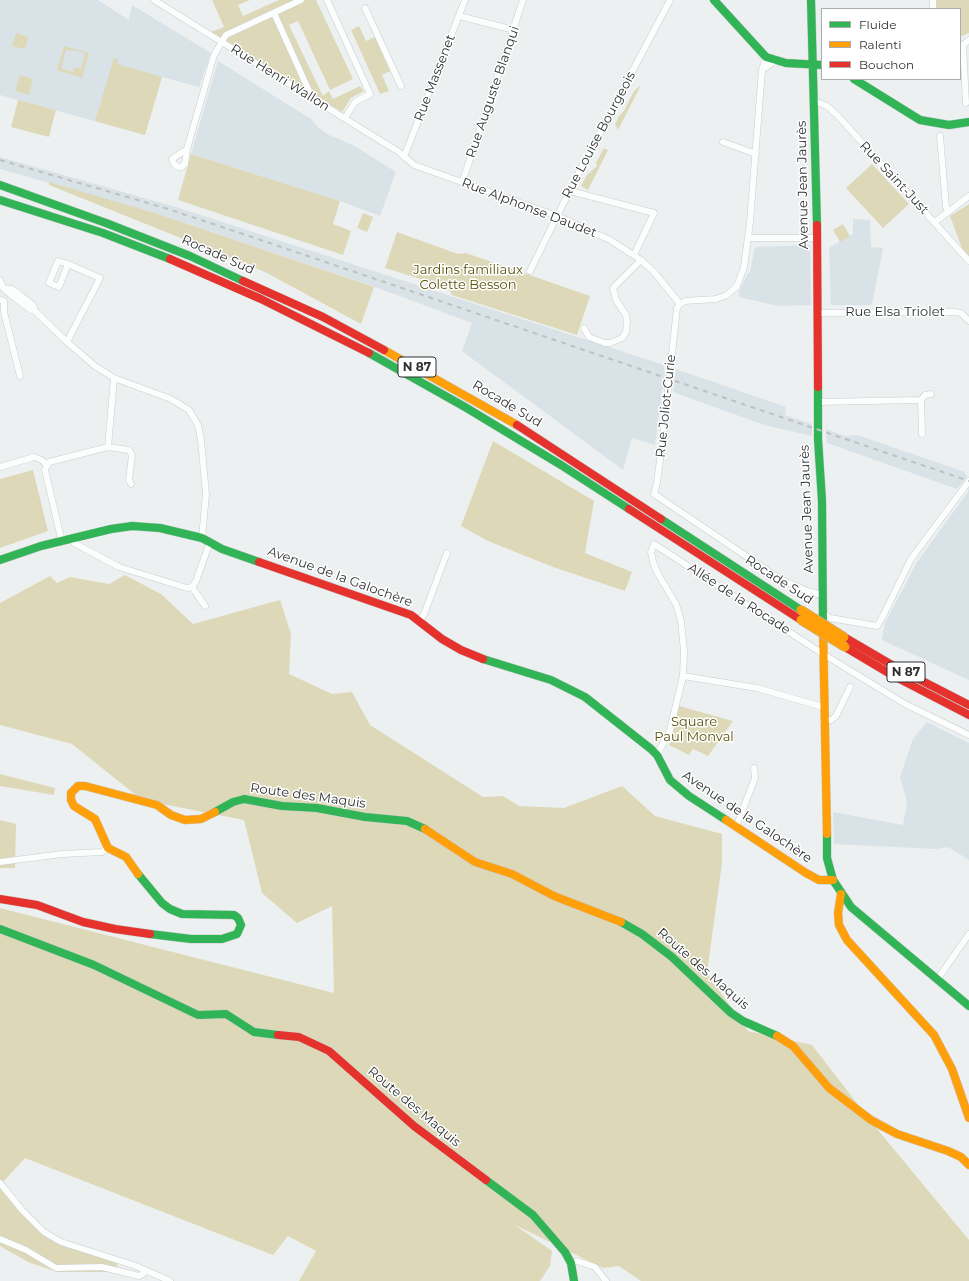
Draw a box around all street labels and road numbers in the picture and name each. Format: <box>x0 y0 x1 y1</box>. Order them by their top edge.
street label: Rue Auguste Blanqui <box>463 24 523 160</box>
street label: Rue Massenet <box>411 32 459 124</box>
street label: Rue Henri Wallon <box>228 41 332 115</box>
street label: Rue Louise Bourgeois <box>559 69 639 201</box>
street label: Avenue Jean Jaurès <box>794 121 812 249</box>
street label: Rue Saint-Just <box>856 138 932 218</box>
street label: Rue Alphonse Daudet <box>459 175 599 241</box>
street label: Rocade Sud <box>179 232 257 278</box>
street label: Rue Elsa Triolet <box>845 304 945 320</box>
street label: Rue Joliot-Curie <box>653 354 679 458</box>
road number: N 87 <box>398 357 436 377</box>
street label: Rocade Sud <box>469 377 545 431</box>
street label: Avenue Jean Jaurès <box>797 444 817 574</box>
street label: Avenue de la Galochère <box>265 543 415 611</box>
street label: Rocade Sud <box>742 552 816 608</box>
street label: Allée de la Rocade <box>685 560 793 638</box>
road number: N 87 <box>887 662 925 682</box>
street label: Avenue de la Galochère <box>679 768 815 866</box>
street label: Route des Maquis <box>249 780 367 812</box>
street label: Route des Maquis <box>654 925 752 1013</box>
street label: Route des Maquis <box>364 1064 464 1150</box>

